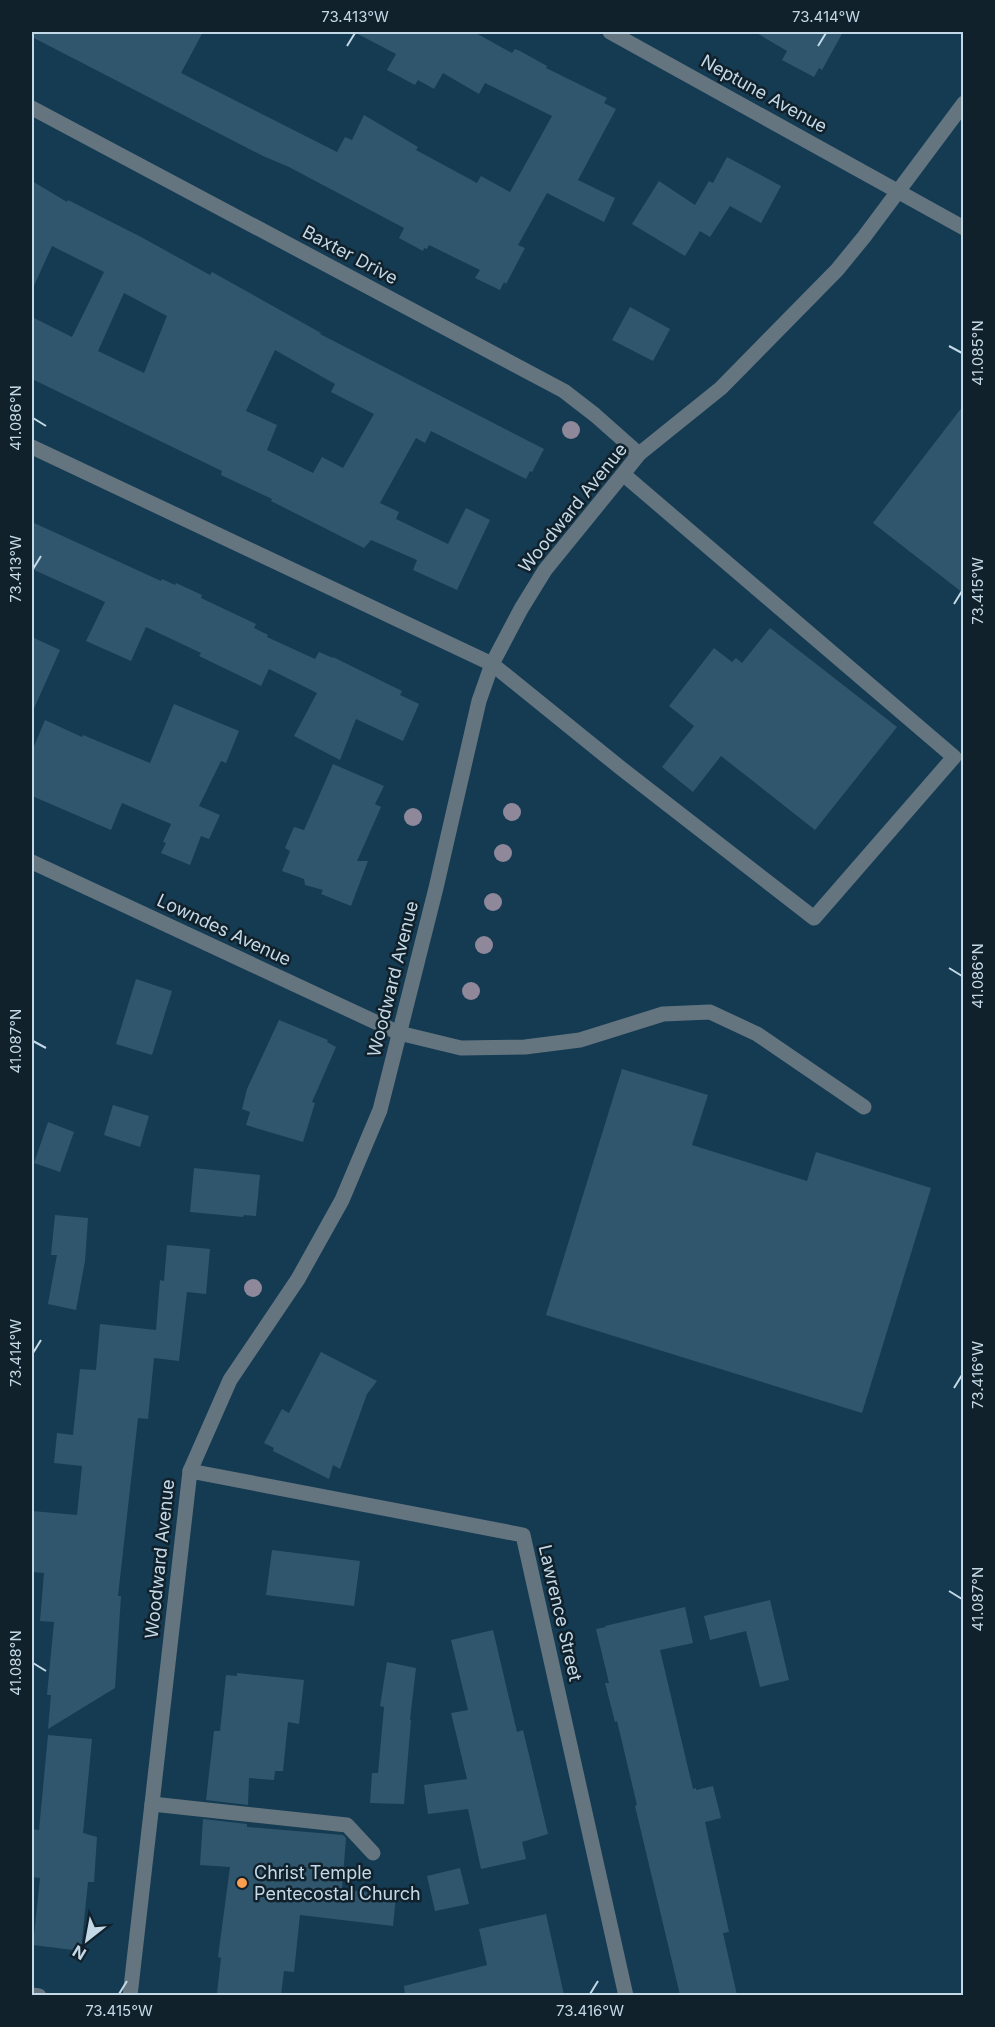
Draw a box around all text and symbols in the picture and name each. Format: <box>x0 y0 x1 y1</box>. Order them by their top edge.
text: 73.413°W <box>321 7 389 26</box>
text: 73.414°W <box>792 7 860 26</box>
street label: Neptune Avenue <box>697 50 831 137</box>
street label: Baxter Drive <box>299 221 401 288</box>
text: 41.085°N <box>968 320 987 386</box>
text: 41.086°N <box>6 385 25 451</box>
street label: Woodward Avenue <box>514 439 631 576</box>
text: 73.413°W <box>6 535 25 603</box>
text: 73.415°W <box>968 557 987 625</box>
street label: Lowndes Avenue <box>154 889 295 970</box>
street label: Woodward Avenue <box>363 899 422 1059</box>
text: 41.086°N <box>968 943 987 1009</box>
text: 41.087°N <box>6 1009 25 1073</box>
text: 73.414°W <box>6 1319 25 1387</box>
text: 73.416°W <box>968 1341 987 1409</box>
street label: Woodward Avenue <box>141 1478 178 1640</box>
street label: Lawrence Street <box>535 1543 586 1683</box>
text: 41.087°N <box>968 1567 987 1631</box>
text: 41.088°N <box>6 1630 25 1696</box>
place label: Christ Temple Pentecostal Church <box>254 1862 421 1904</box>
marker: Christ Temple Pentecostal Church <box>235 1876 249 1890</box>
north arrow <box>57 1910 117 1970</box>
text: N <box>69 1941 90 1965</box>
text: 73.415°W <box>85 2001 153 2020</box>
text: 73.416°W <box>556 2001 624 2020</box>

